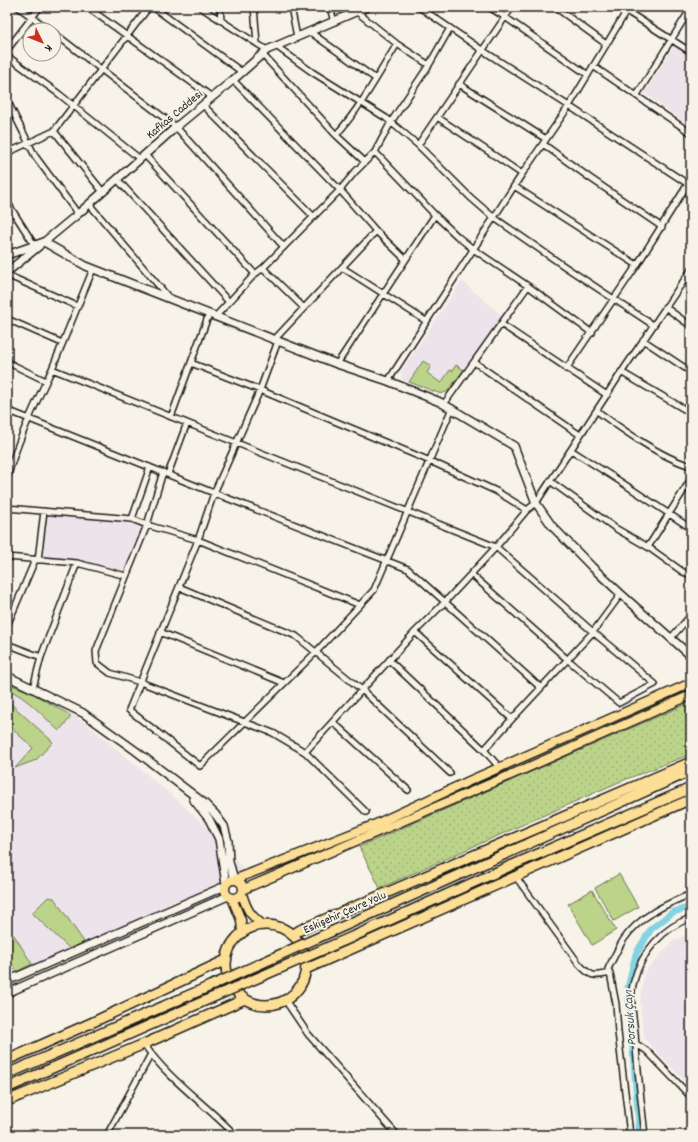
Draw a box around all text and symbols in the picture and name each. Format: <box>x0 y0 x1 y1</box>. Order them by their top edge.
north arrow <box>22 22 62 62</box>
text: K <box>40 40 55 55</box>
street label: Kafkas Caddesi <box>143 86 207 144</box>
street label: Eskişehir Çevre Yolu <box>301 887 389 939</box>
water label: Porsuk Çayı <box>619 988 642 1046</box>

